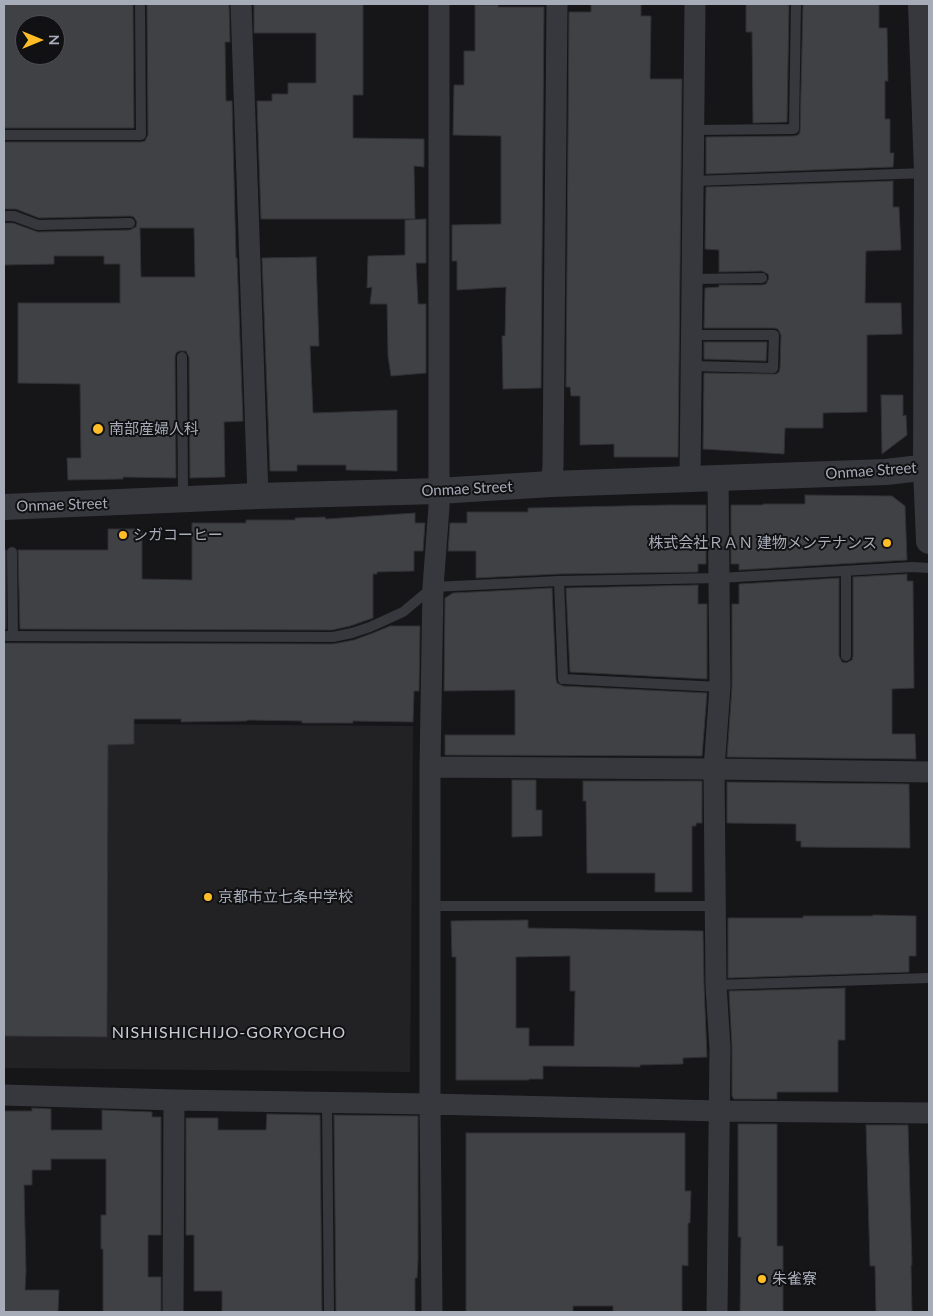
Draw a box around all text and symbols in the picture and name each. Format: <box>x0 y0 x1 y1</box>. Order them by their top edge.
north arrow <box>15 15 65 65</box>
text: N <box>46 35 63 45</box>
place label: 南部産婦人科 <box>109 420 199 438</box>
marker: 南部産婦人科 <box>91 422 105 436</box>
street label: Onmae Street <box>825 459 917 483</box>
street label: Onmae Street <box>421 478 513 500</box>
street label: Onmae Street <box>16 494 108 516</box>
place label: シガコーヒー <box>133 526 223 544</box>
marker: シガコーヒー <box>117 529 129 541</box>
place label: 株式会社ＲＡＮ 建物メンテナンス <box>648 534 877 552</box>
marker: 株式会社ＲＡＮ 建物メンテナンス <box>881 537 893 549</box>
place label: 京都市立七条中学校 <box>218 888 353 906</box>
marker: 京都市立七条中学校 <box>202 891 214 903</box>
district label: NISHISHICHIJO-GORYOCHO <box>109 1023 349 1043</box>
place label: 朱雀寮 <box>772 1270 817 1288</box>
marker: 朱雀寮 <box>756 1273 768 1285</box>

